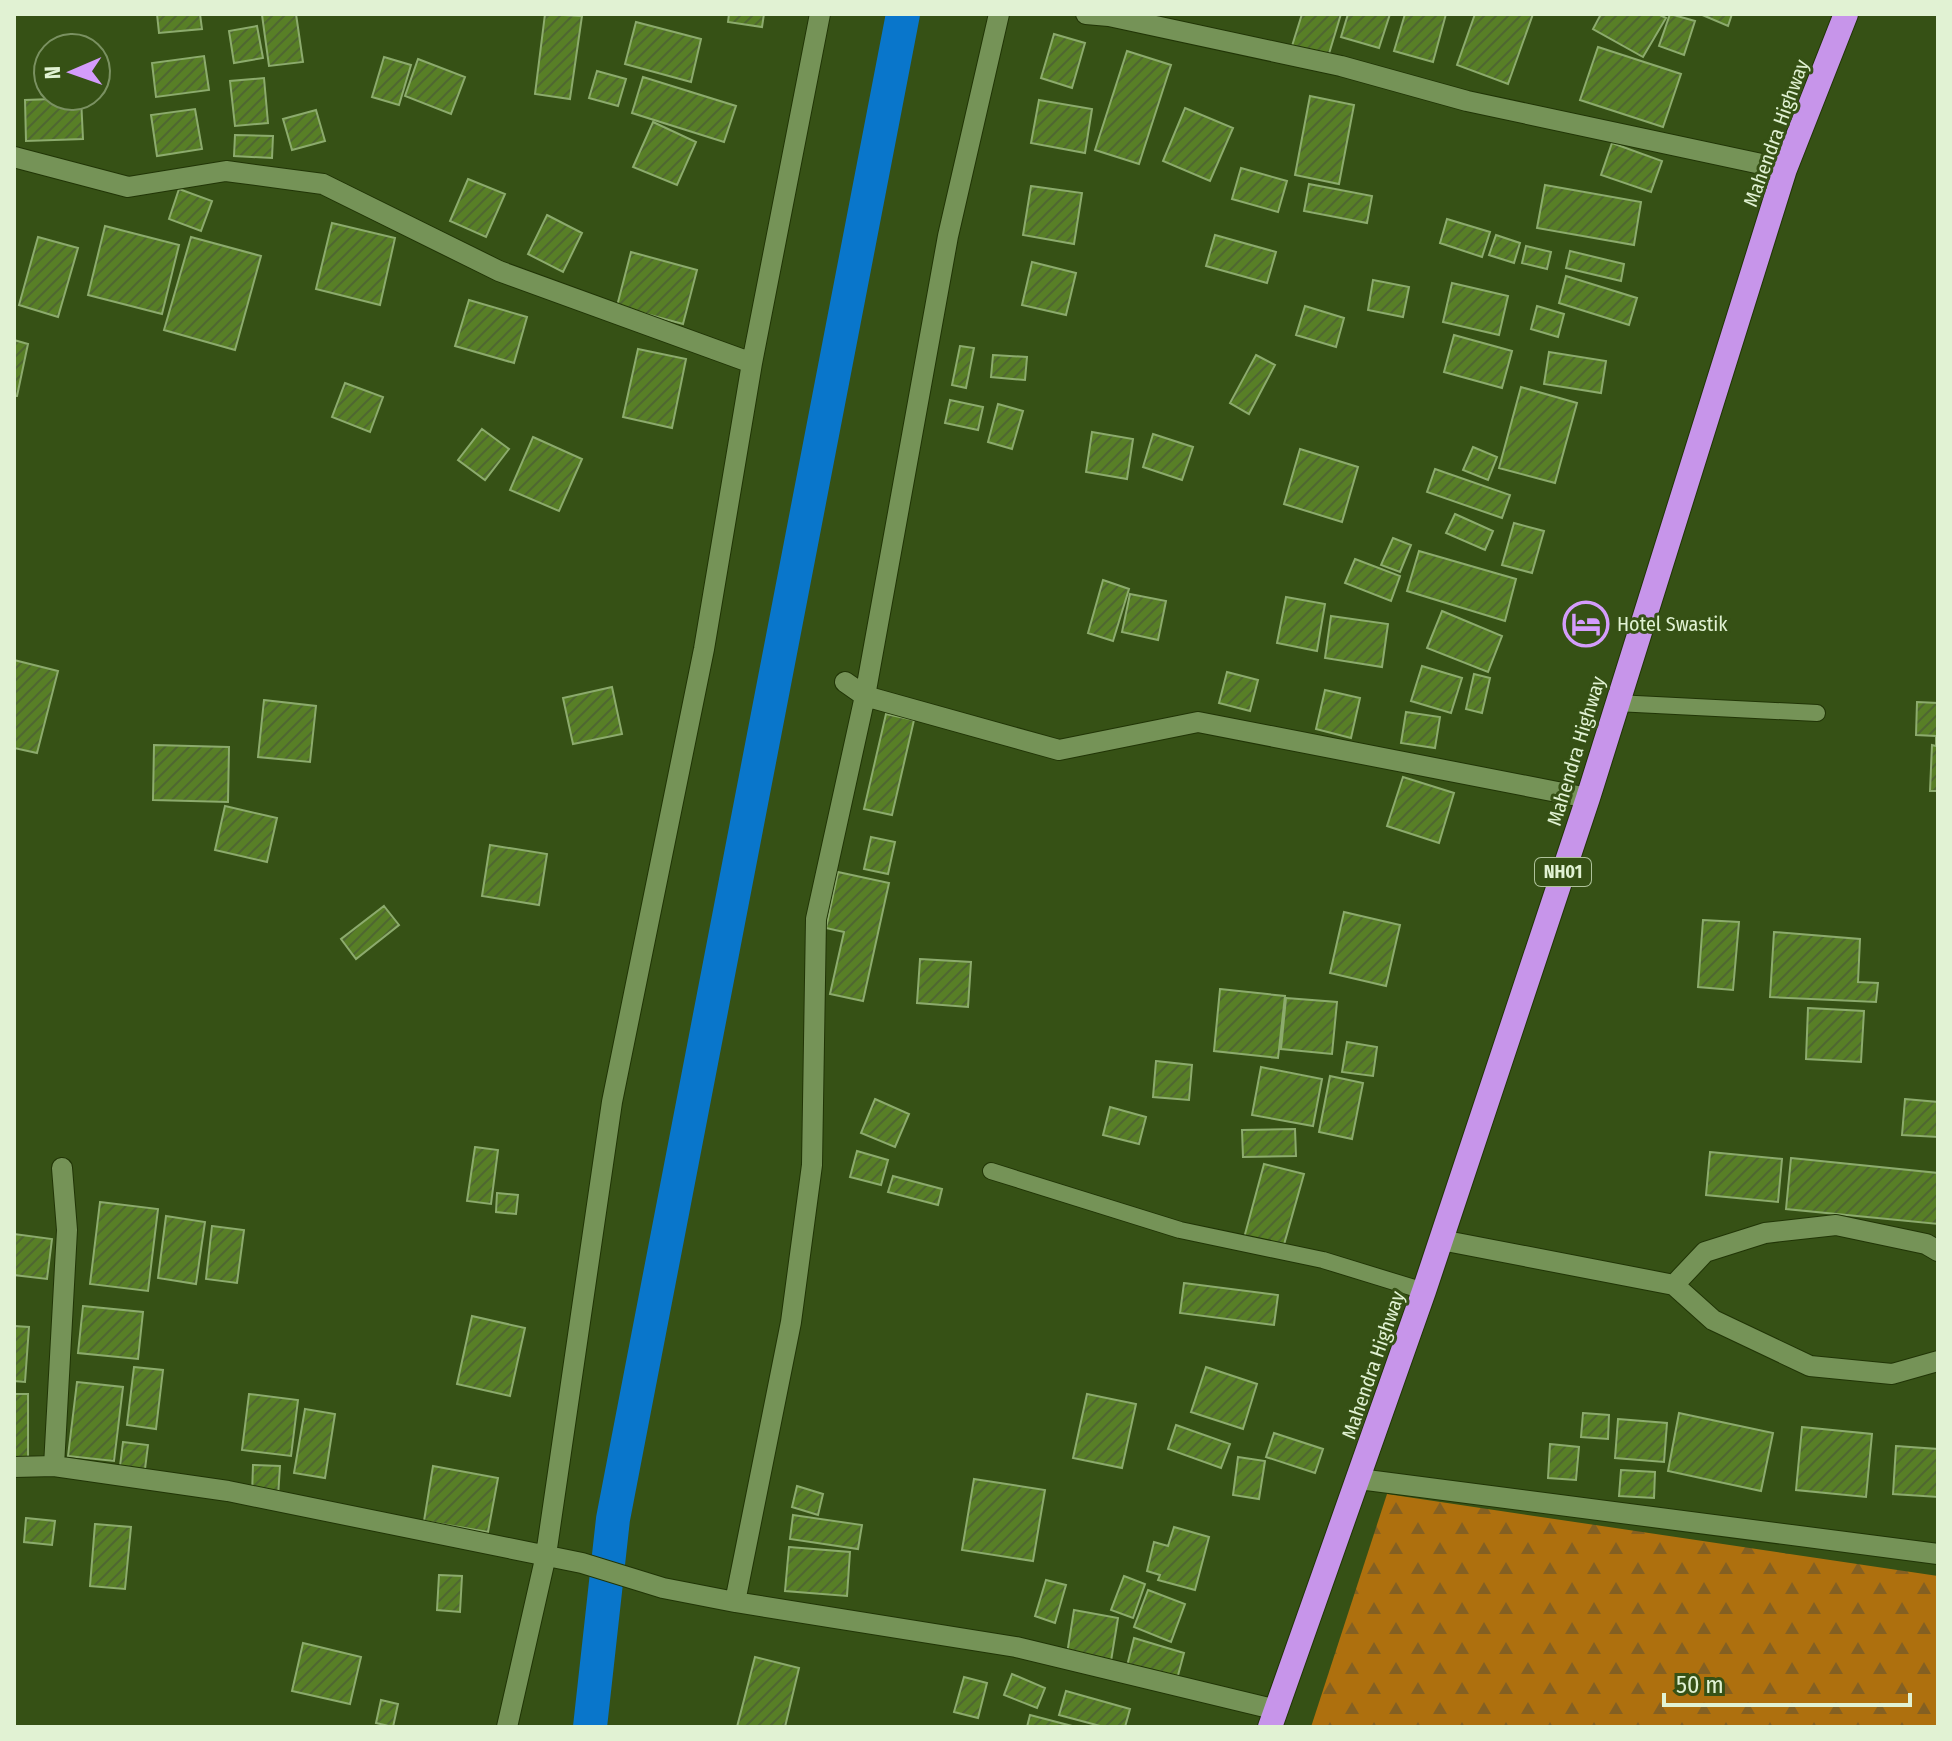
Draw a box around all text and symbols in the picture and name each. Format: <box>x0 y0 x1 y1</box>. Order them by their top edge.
north arrow <box>32 32 112 112</box>
street label: Mahendra Highway <box>1738 56 1814 210</box>
text: N <box>39 66 66 80</box>
hotel icon: Hotel Swastik <box>1562 600 1610 648</box>
place label: Hotel Swastik <box>1617 612 1728 636</box>
street label: Mahendra Highway <box>1542 673 1610 829</box>
road number: NH01 <box>1535 858 1591 886</box>
street label: Mahendra Highway <box>1336 1288 1410 1442</box>
scale bar <box>1664 1657 1910 1707</box>
text: 50 m <box>1676 1671 1724 1699</box>

